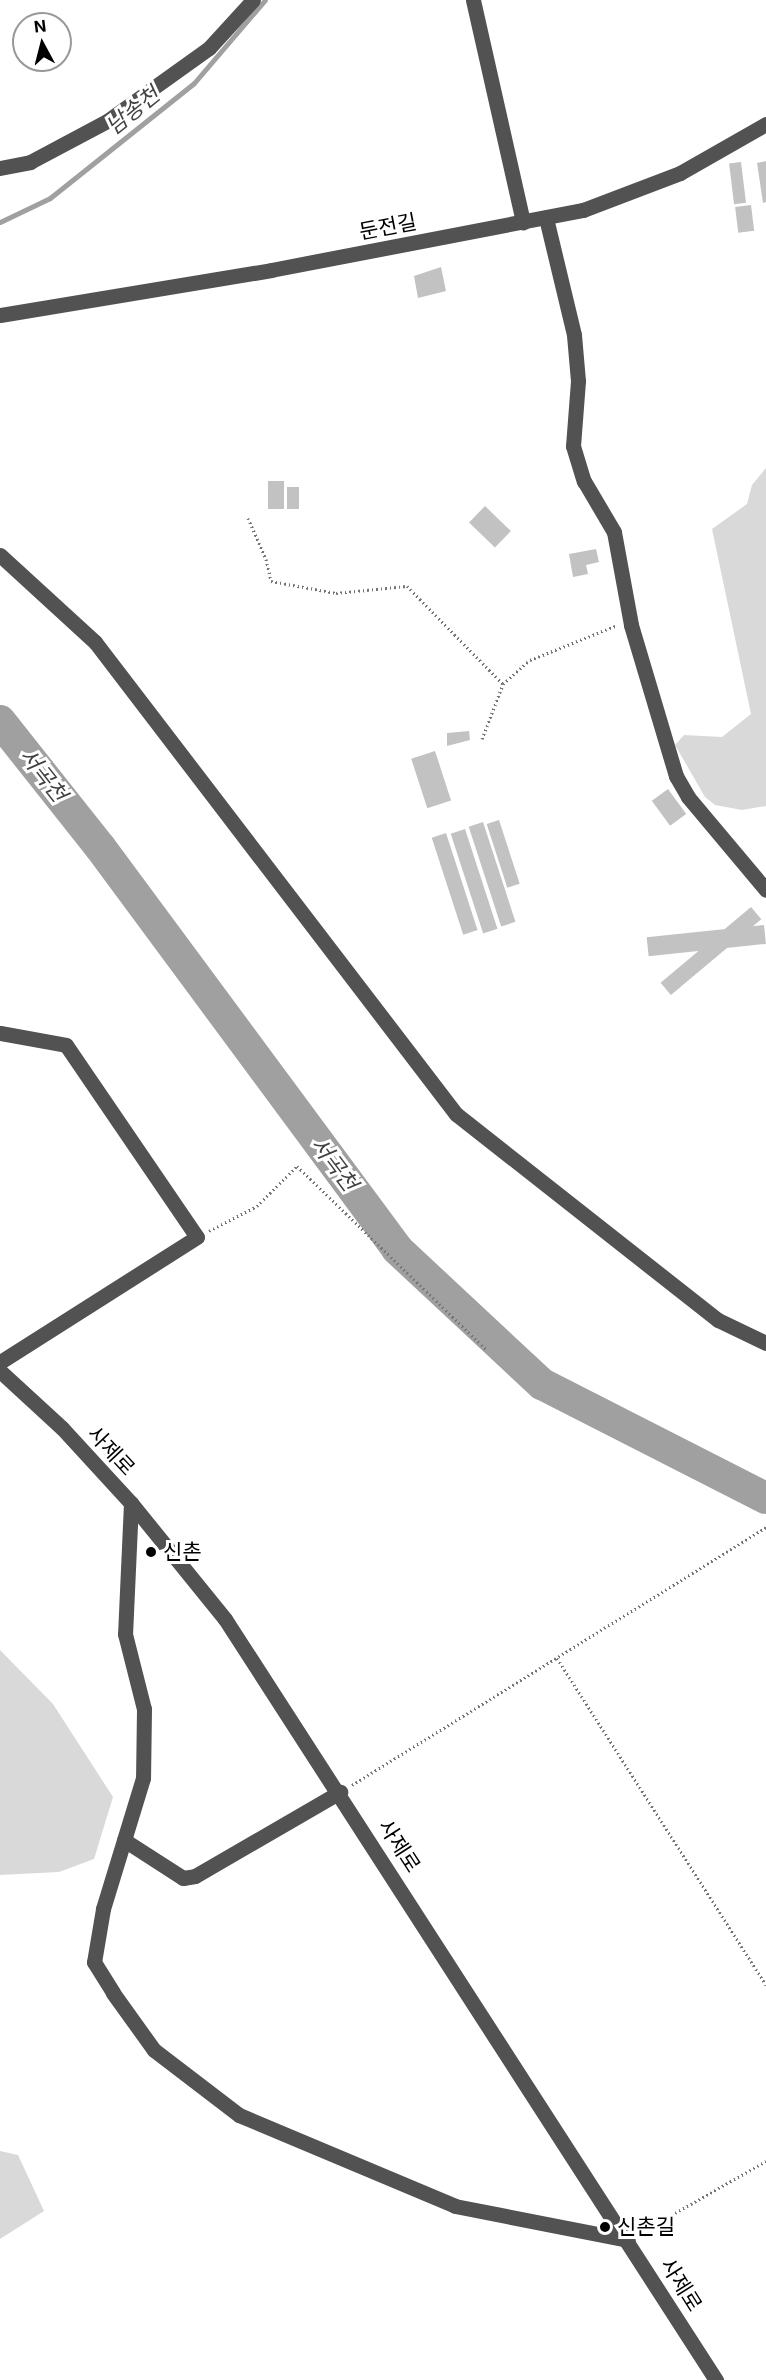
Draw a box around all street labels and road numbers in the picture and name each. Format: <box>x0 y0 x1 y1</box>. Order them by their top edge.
street label: 둔전길 <box>357 209 419 245</box>
street label: 사제로 <box>82 1421 140 1481</box>
street label: 사제로 <box>373 1815 425 1877</box>
street label: 사제로 <box>655 2254 707 2316</box>

